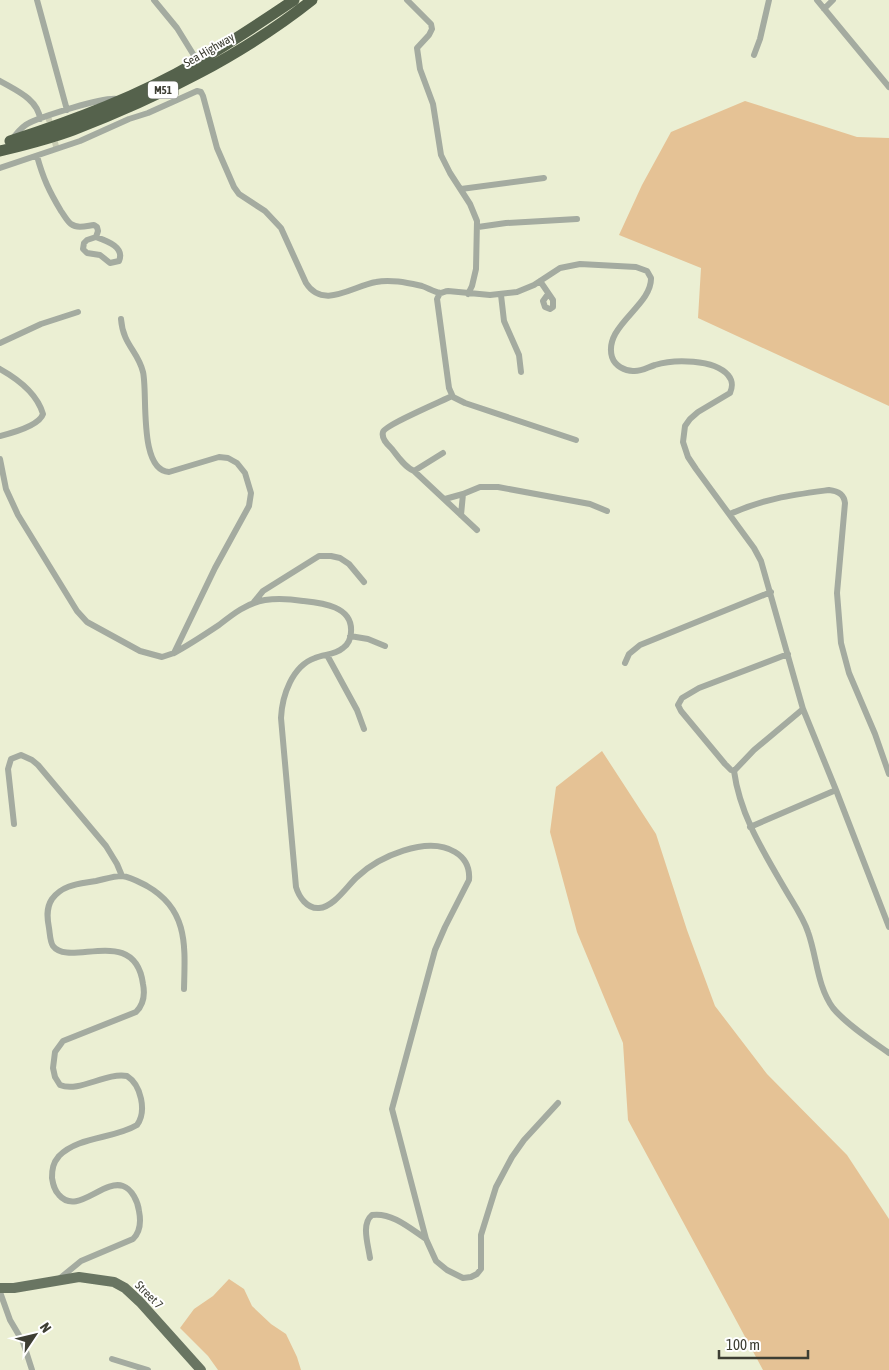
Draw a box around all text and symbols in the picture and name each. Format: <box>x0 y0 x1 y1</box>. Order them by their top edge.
street label: Sea Highway <box>181 30 237 70</box>
road number: M51 <box>148 82 178 98</box>
street label: Street 7 <box>132 1278 166 1312</box>
north arrow <box>10 1310 60 1360</box>
text: N <box>37 1320 55 1336</box>
scale bar <box>719 1328 808 1360</box>
text: 100 m <box>726 1336 760 1353</box>

